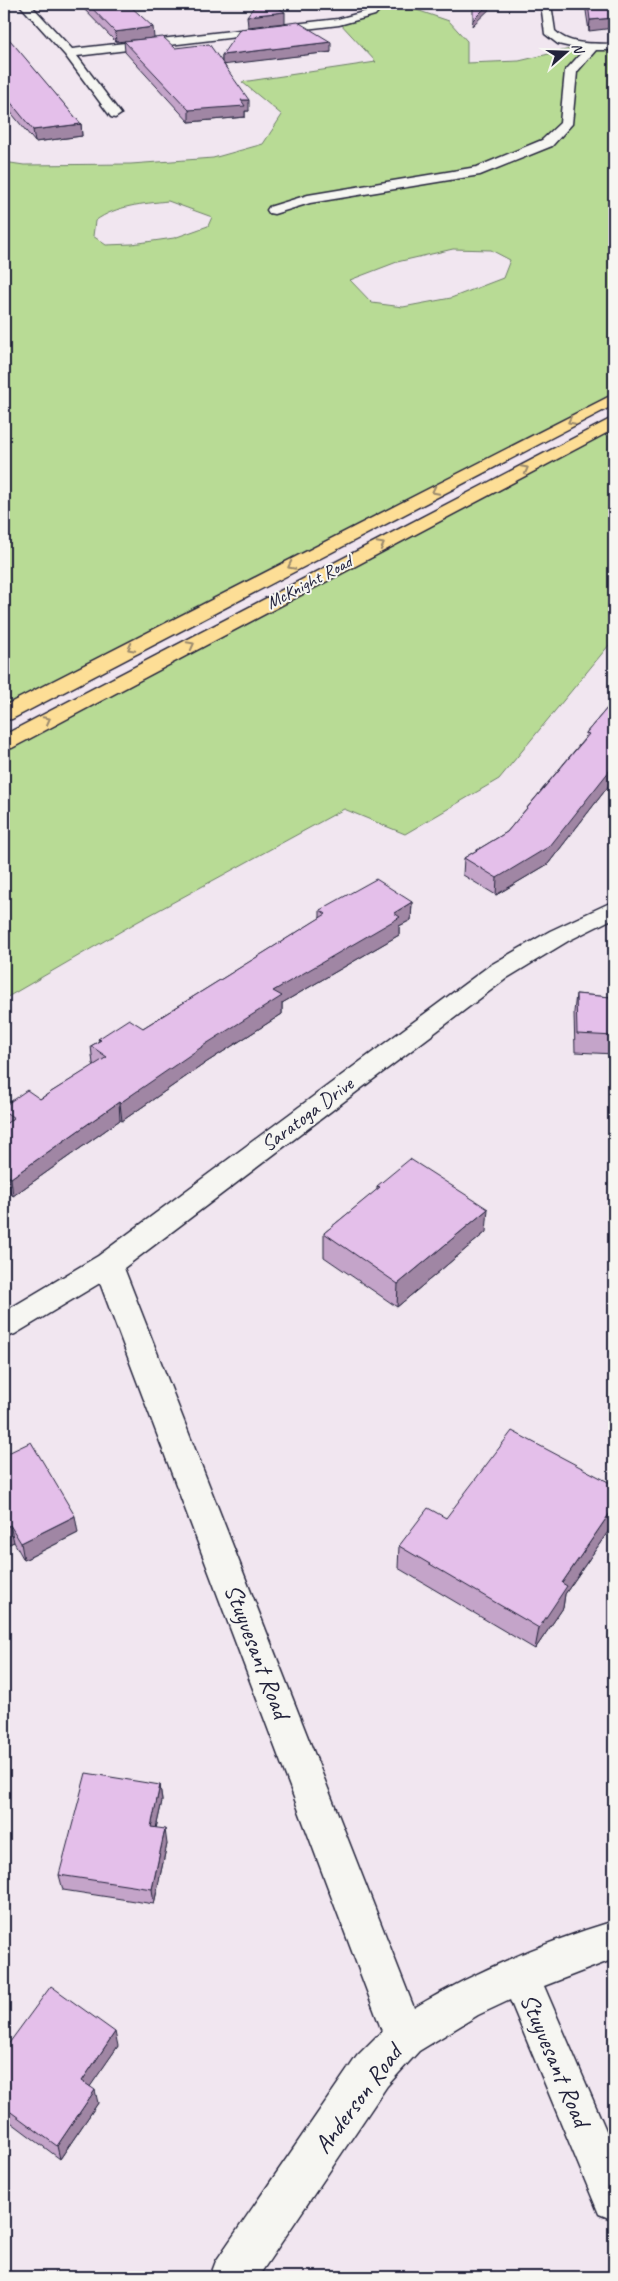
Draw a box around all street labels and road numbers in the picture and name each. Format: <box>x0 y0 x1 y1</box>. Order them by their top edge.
street label: McKnight Road <box>262 549 358 614</box>
street label: Saratoga Drive <box>256 1070 359 1157</box>
street label: Stuyvesant Road <box>217 1579 299 1727</box>
street label: Stuyvesant Road <box>513 1989 599 2135</box>
street label: Anderson Road <box>307 2036 411 2160</box>

